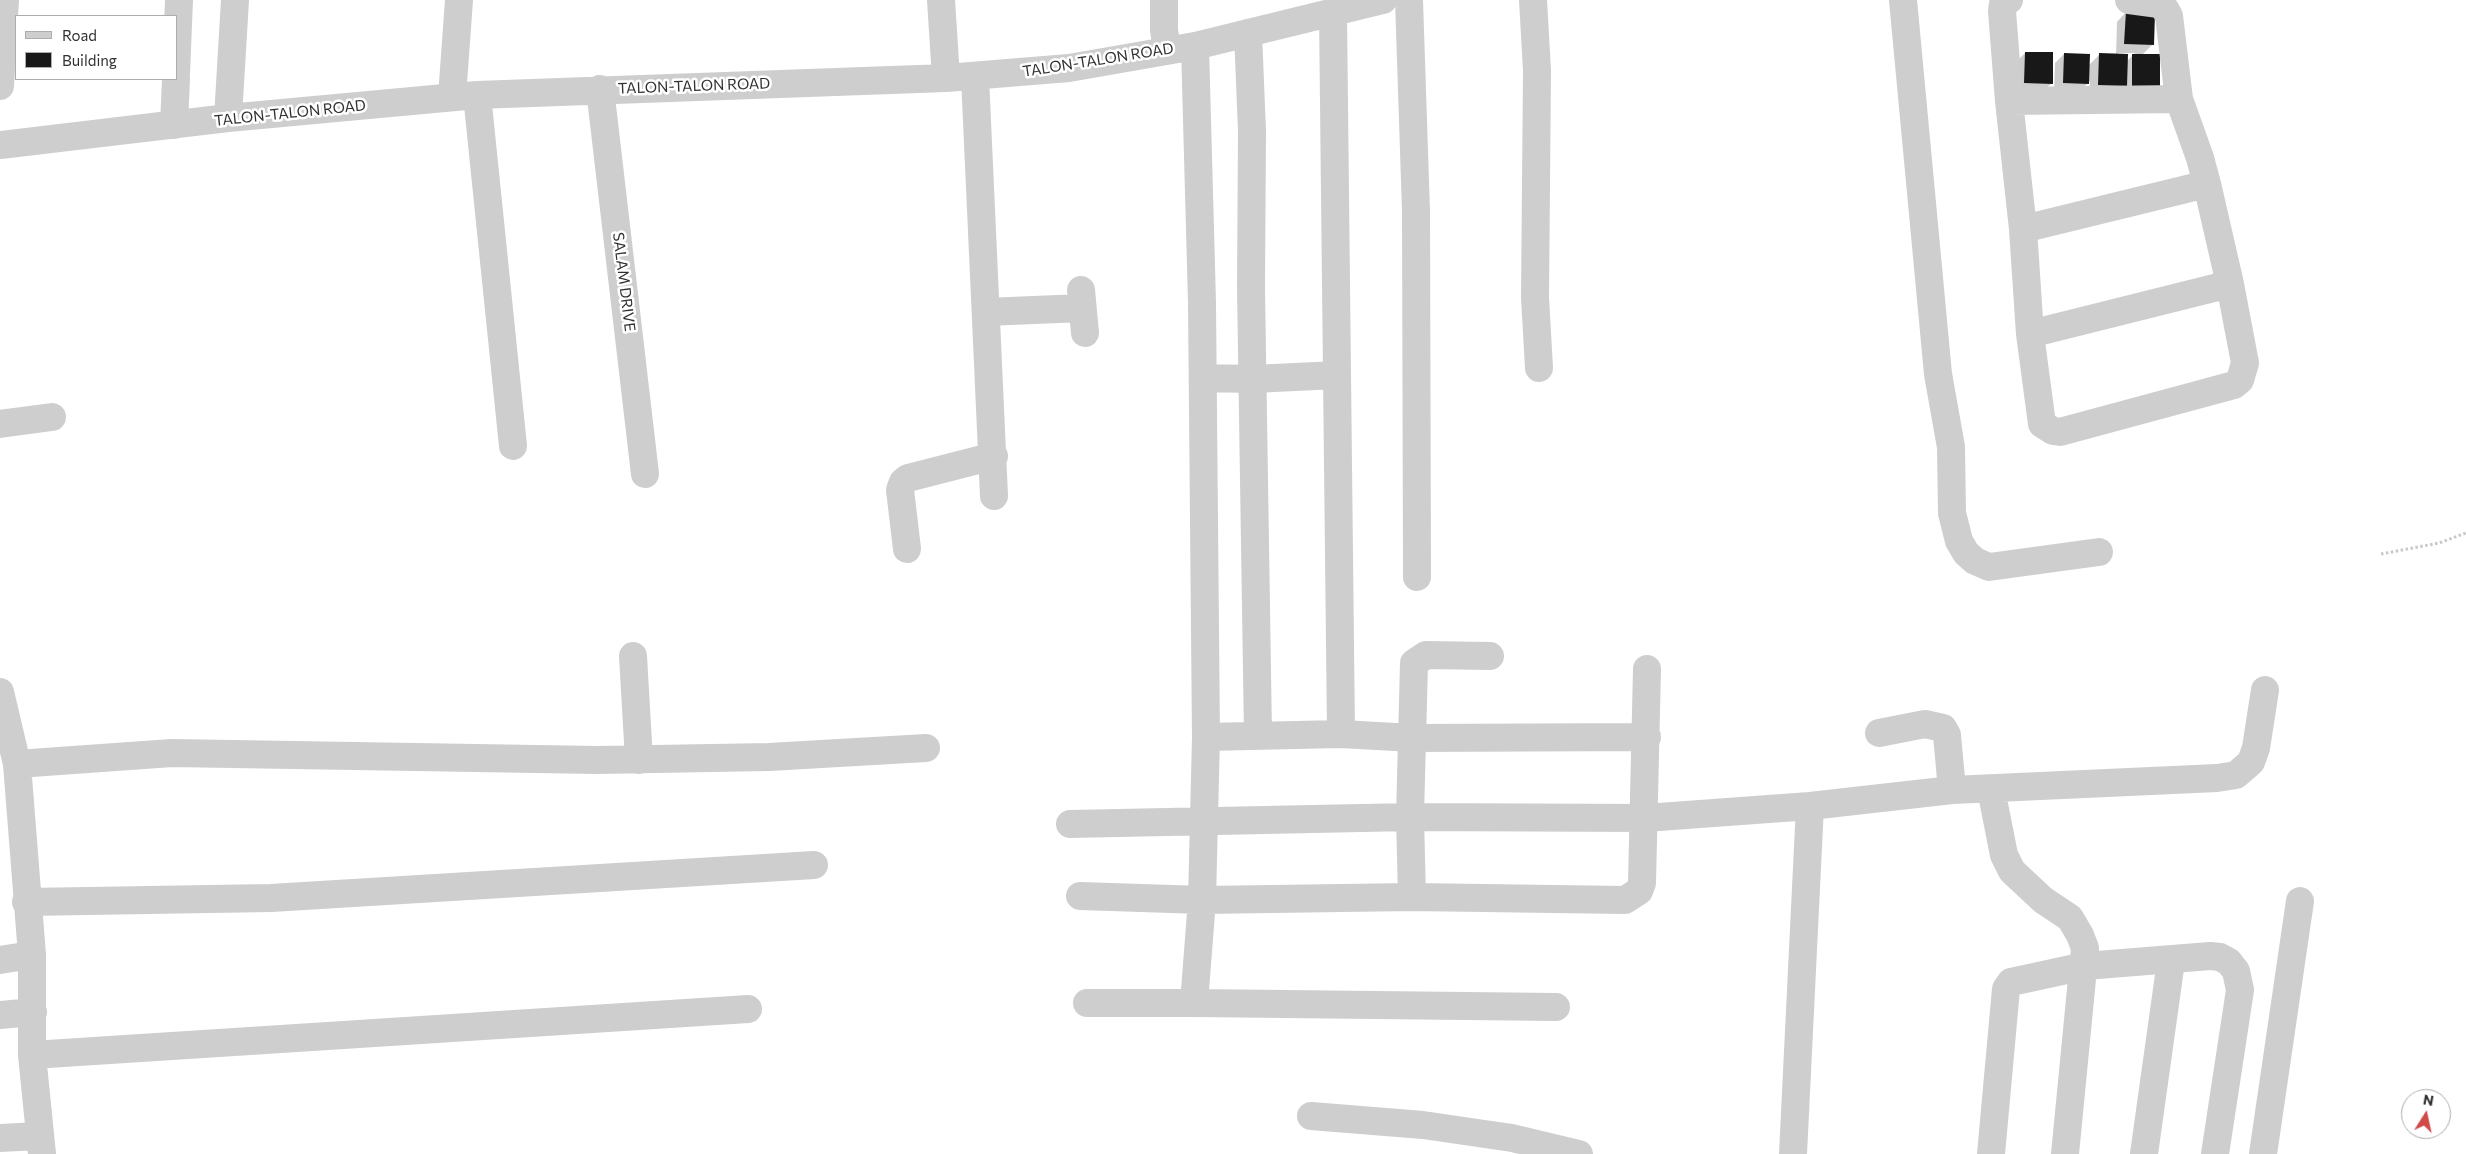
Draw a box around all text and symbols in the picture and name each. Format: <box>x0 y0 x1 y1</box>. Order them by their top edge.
legend <box>15 15 178 80</box>
text: Road <box>62 26 97 44</box>
street label: TALON-TALON ROAD <box>1021 39 1175 81</box>
text: Building <box>62 51 117 69</box>
street label: TALON-TALON ROAD <box>618 74 770 98</box>
street label: TALON-TALON ROAD <box>213 96 367 130</box>
street label: SALAM DRIVE <box>609 231 639 333</box>
north arrow <box>2401 1089 2451 1139</box>
text: N <box>2422 1090 2435 1109</box>

